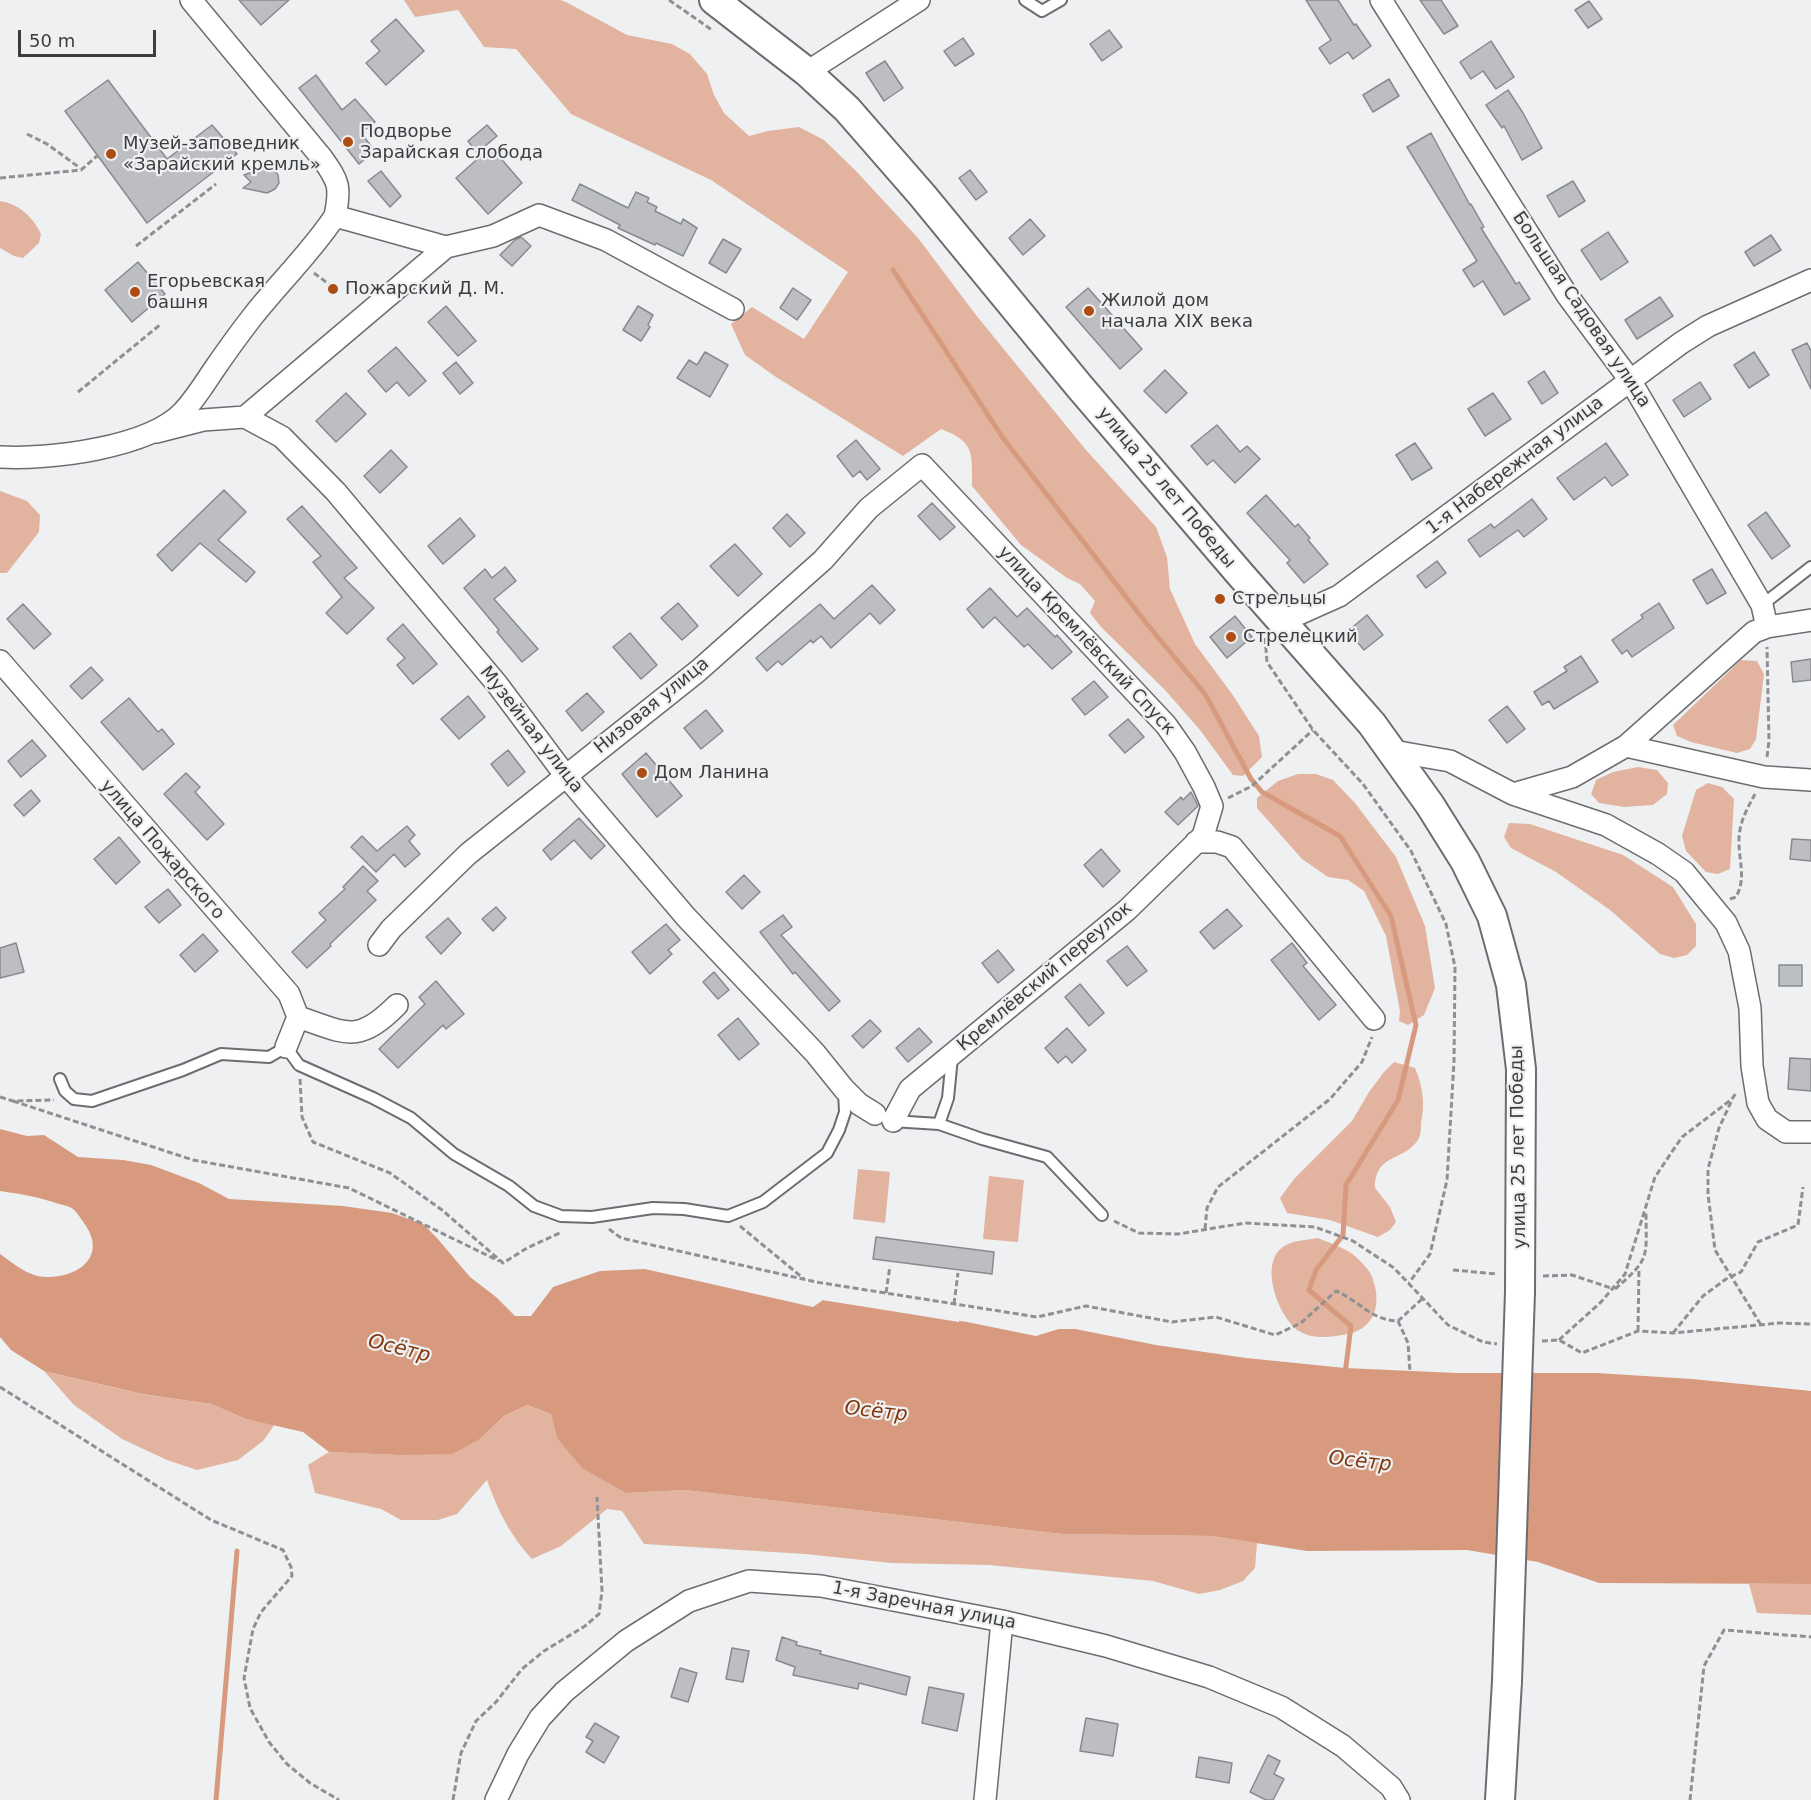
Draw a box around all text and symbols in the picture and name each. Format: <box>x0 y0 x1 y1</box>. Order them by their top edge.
scale bar <box>21 18 159 56</box>
text: 50 m <box>29 30 75 51</box>
place label: Подворье Зарайская слобода <box>360 121 543 164</box>
place label: Музей-заповедник «Зарайский кремль» <box>123 133 321 176</box>
marker: Подворье Зарайская слобода <box>341 135 355 149</box>
marker: Музей-заповедник «Зарайский кремль» <box>104 147 118 161</box>
street label: Большая Садовая улица <box>1507 208 1655 412</box>
place label: Егорьевская башня <box>147 271 265 314</box>
place label: Пожарский Д. М. <box>345 278 505 300</box>
marker: Пожарский Д. М. <box>326 282 340 296</box>
marker: Егорьевская башня <box>128 285 142 299</box>
place label: Жилой дом начала XIX века <box>1101 290 1253 332</box>
marker: Жилой дом начала XIX века <box>1082 304 1096 318</box>
street label: 1-я Набережная улица <box>1422 392 1608 540</box>
street label: улица 25 лет Победы <box>1092 403 1240 573</box>
street label: улица Кремлёвский Спуск <box>993 542 1179 740</box>
place label: Стрельцы <box>1232 588 1326 610</box>
marker: Стрельцы <box>1213 592 1227 606</box>
place label: Стрелецкий <box>1243 626 1358 648</box>
marker: Стрелецкий <box>1224 630 1238 644</box>
street label: Низовая улица <box>590 653 714 759</box>
street label: Музейная улица <box>475 662 587 798</box>
place label: Дом Ланина <box>654 762 769 784</box>
marker: Дом Ланина <box>635 766 649 780</box>
street label: улица Пожарского <box>95 776 229 924</box>
street label: Кремлёвский переулок <box>953 898 1137 1056</box>
street label: улица 25 лет Победы <box>1506 1045 1532 1249</box>
water label: Осётр <box>365 1330 433 1368</box>
water label: Осётр <box>843 1397 909 1427</box>
water label: Осётр <box>1327 1447 1393 1477</box>
street label: 1-я Заречная улица <box>830 1578 1018 1634</box>

